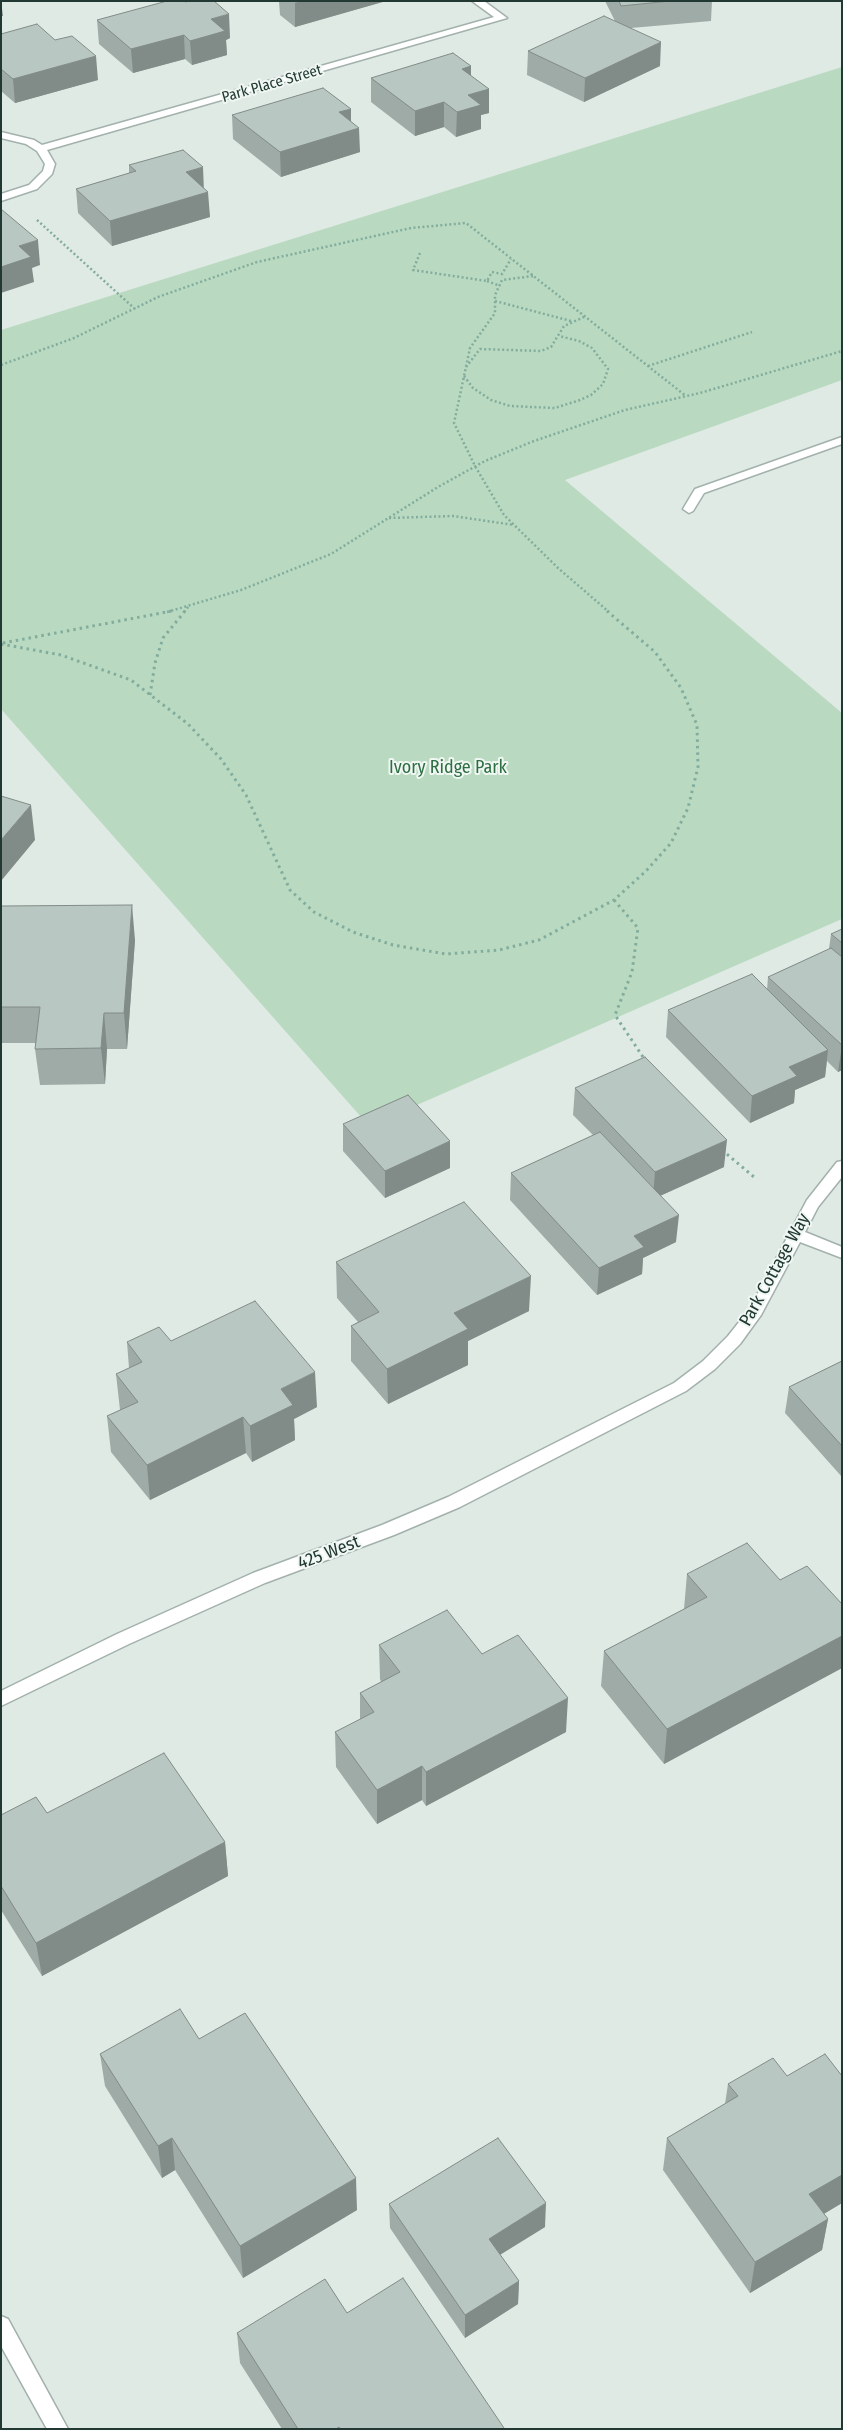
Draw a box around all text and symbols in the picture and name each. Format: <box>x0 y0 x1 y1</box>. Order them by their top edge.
street label: Park Place Street <box>220 61 324 107</box>
park label: Ivory Ridge Park <box>389 757 507 779</box>
street label: Park Cottage Way <box>735 1210 815 1330</box>
street label: 425 West <box>295 1531 363 1575</box>

